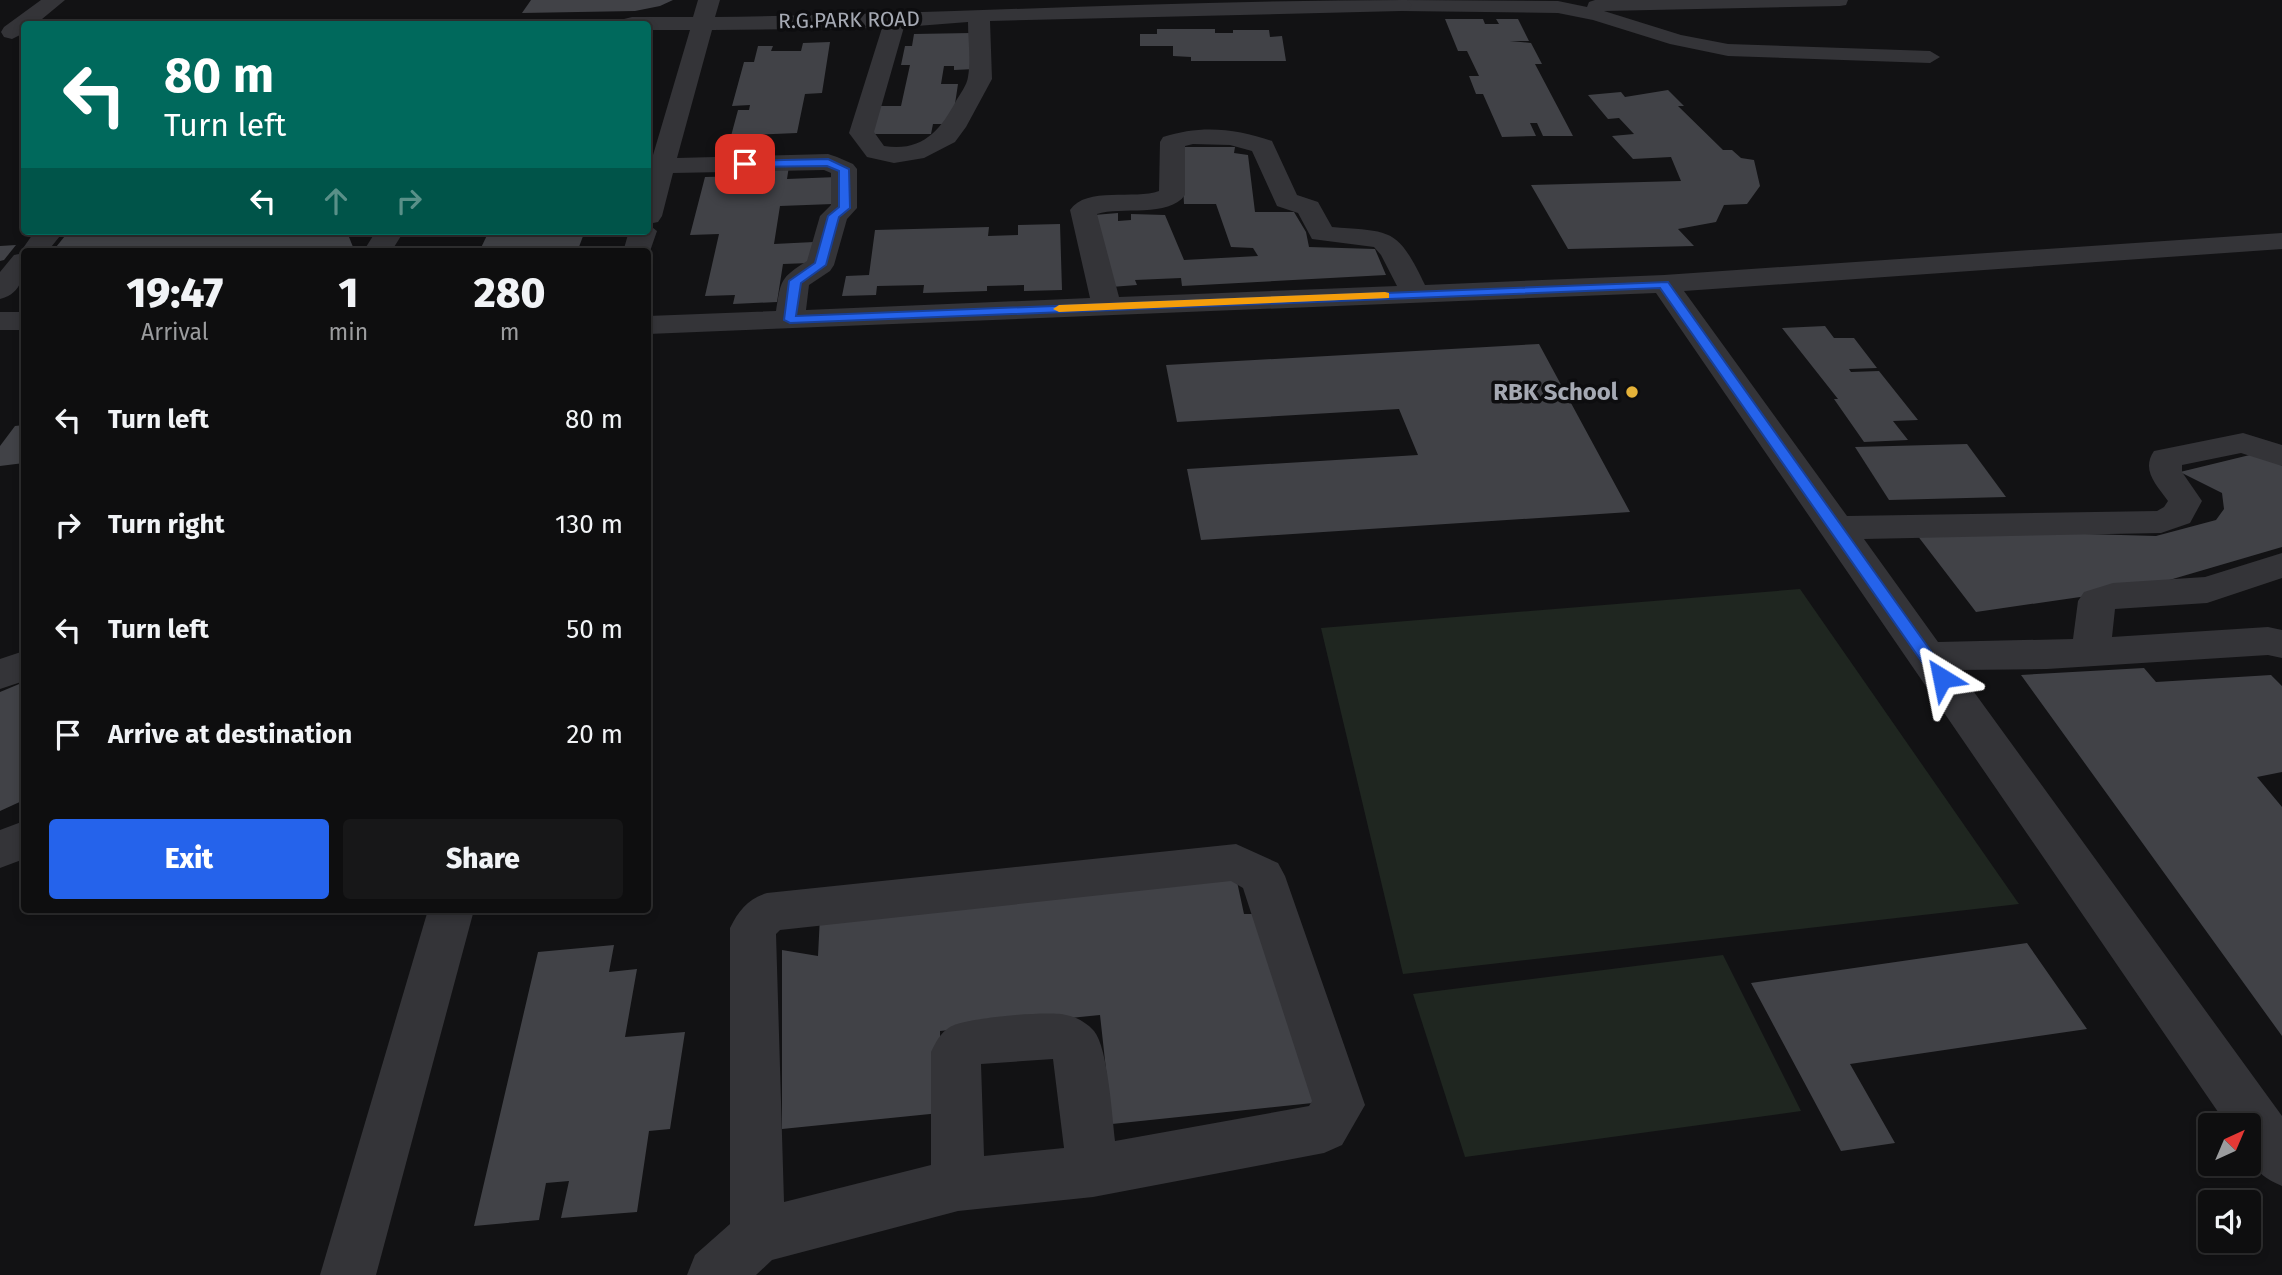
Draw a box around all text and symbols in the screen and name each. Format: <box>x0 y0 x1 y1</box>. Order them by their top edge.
street label: R.G.PARK ROAD <box>778 6 920 34</box>
text: 80 m <box>164 46 274 105</box>
icon: left <box>49 49 140 140</box>
text: Turn left <box>164 106 286 144</box>
pin <box>715 134 775 194</box>
icon: arrive <box>726 145 764 183</box>
icon: left <box>244 182 282 220</box>
icon: ahead <box>317 182 355 220</box>
icon: right <box>390 182 428 220</box>
text: 19:47 <box>127 268 223 318</box>
text: 1 <box>339 268 358 318</box>
text: 280 <box>474 268 546 318</box>
text: Arrival <box>141 318 209 346</box>
text: min <box>329 318 368 346</box>
text: m <box>500 318 520 346</box>
place label: RBK School <box>1493 378 1619 406</box>
marker: RBK School <box>1624 384 1640 400</box>
icon: left <box>49 401 87 439</box>
text: Turn left <box>108 404 209 435</box>
text: 80 m <box>565 404 623 435</box>
icon: right <box>49 506 87 544</box>
text: Turn right <box>108 509 225 540</box>
text: 130 m <box>555 509 623 540</box>
icon: left <box>49 611 87 649</box>
text: Turn left <box>108 614 209 645</box>
text: 50 m <box>566 614 623 645</box>
position arrow <box>1905 641 1979 715</box>
icon: arrive <box>49 716 87 754</box>
text: Arrive at destination <box>108 719 352 750</box>
text: 20 m <box>566 719 623 750</box>
button: Exit <box>49 819 329 899</box>
button: Share <box>343 819 623 899</box>
north arrow <box>2198 1113 2261 1176</box>
map controls <box>2198 1113 2261 1253</box>
button: sound <box>2198 1190 2261 1253</box>

